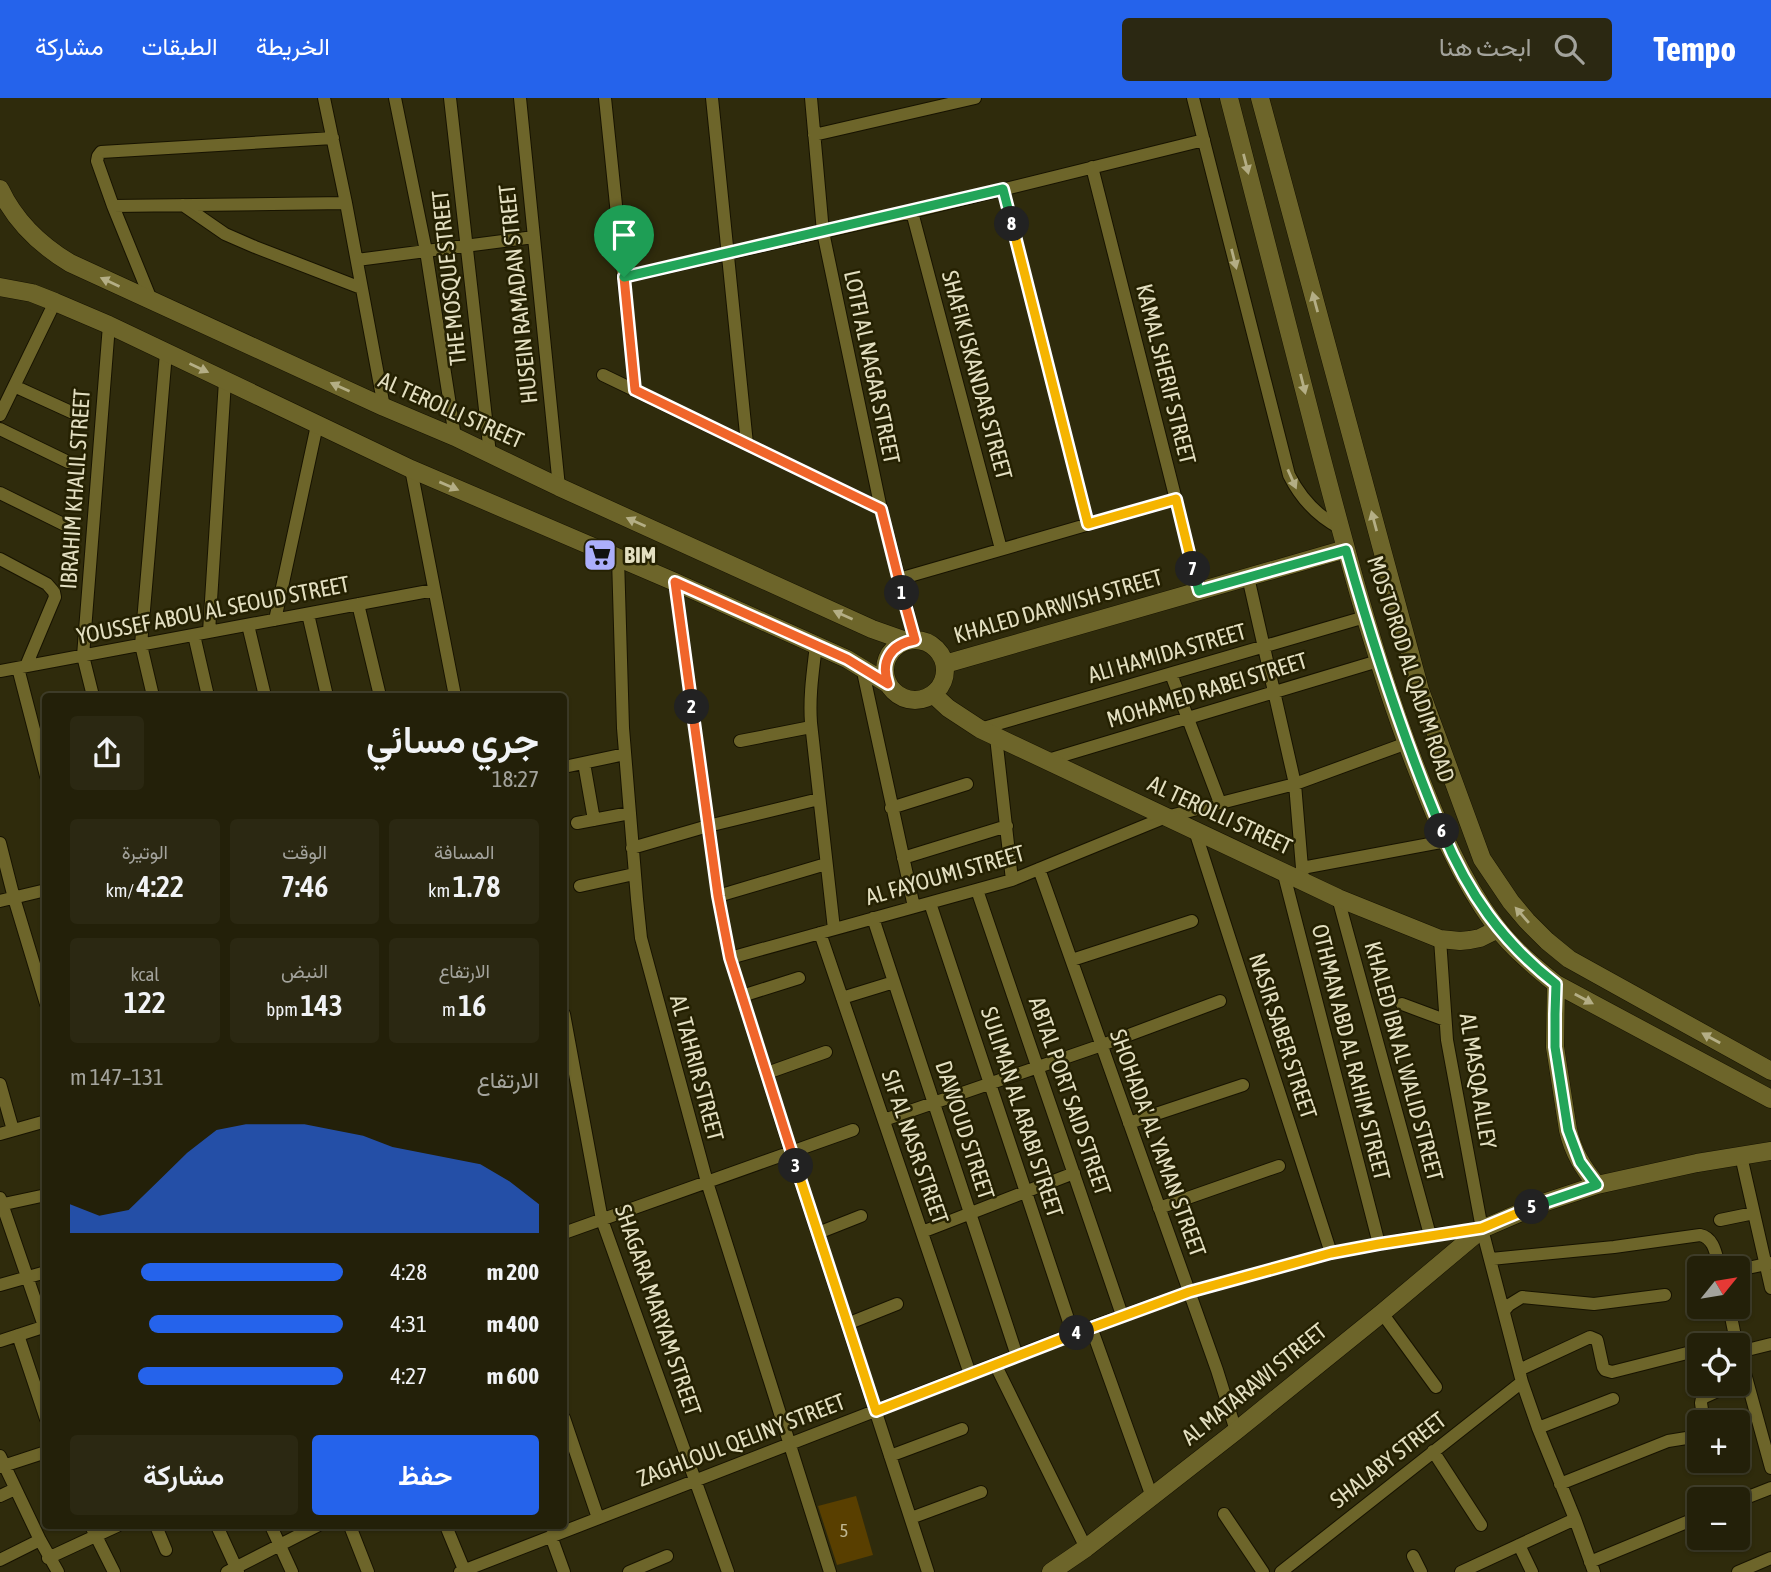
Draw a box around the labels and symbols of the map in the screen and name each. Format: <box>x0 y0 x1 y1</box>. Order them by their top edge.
one-way arrow <box>1241 153 1252 175</box>
street label: HUSEIN RAMADAN STREET <box>494 183 542 405</box>
street label: THE MOSQUE STREET <box>427 189 471 367</box>
pin <box>594 205 654 277</box>
pin: 8 <box>995 206 1030 242</box>
one-way arrow <box>1229 248 1240 270</box>
street label: LOTFI AL NAGAR STREET <box>839 268 905 466</box>
street label: SHAFIK ISKANDAR STREET <box>937 268 1017 482</box>
one-way arrow <box>100 276 120 288</box>
street label: KAMAL SHERIF STREET <box>1131 281 1201 467</box>
one-way arrow <box>1309 290 1320 312</box>
one-way arrow <box>188 363 209 374</box>
street label: AL TEROLLI STREET <box>375 366 527 454</box>
one-way arrow <box>1298 373 1309 395</box>
one-way arrow <box>330 381 350 393</box>
street label: IBRAHIM KHALIL STREET <box>55 388 95 590</box>
one-way arrow <box>1286 469 1298 489</box>
one-way arrow <box>439 480 460 491</box>
one-way arrow <box>1369 510 1379 531</box>
one-way arrow <box>626 516 646 527</box>
supermarket icon: BIM <box>581 536 619 574</box>
place label: BIM <box>624 542 656 568</box>
pin: 7 <box>1176 552 1210 587</box>
street label: MOSTOROD AL QADIM ROAD <box>1362 553 1460 785</box>
street label: KHALED DARWISH STREET <box>951 564 1165 648</box>
street label: YOUSSEF ABOU AL SEOUD STREET <box>74 571 352 649</box>
pin: 1 <box>884 575 920 610</box>
one-way arrow <box>833 609 853 621</box>
street label: ALI HAMIDA STREET <box>1085 618 1249 688</box>
street label: MOHAMED RABEI STREET <box>1104 647 1310 733</box>
pin: 2 <box>674 690 710 724</box>
street label: AL TEROLLI STREET <box>1144 770 1296 860</box>
pin: 6 <box>1424 814 1460 848</box>
street label: AL FAYOUMI STREET <box>863 840 1027 910</box>
one-way arrow <box>1514 906 1530 924</box>
street label: OTHMAN ABD AL RAHIM STREET <box>1307 921 1395 1183</box>
street label: KHALED IBN AL WALID STREET <box>1360 938 1448 1184</box>
street label: NASIR SABER STREET <box>1244 950 1322 1122</box>
street label: AL TAHRIR STREET <box>665 992 729 1144</box>
street label: ABTAL PORT SAID STREET <box>1024 993 1116 1199</box>
one-way arrow <box>1574 993 1594 1004</box>
street label: SULIMAN AL ARABI STREET <box>976 1004 1068 1220</box>
street label: AL MASQA ALLEY <box>1454 1011 1502 1151</box>
street label: SHOHADA' AL YAMAN STREET <box>1105 1026 1211 1260</box>
one-way arrow <box>1702 1032 1721 1044</box>
street label: DAWOUD STREET <box>930 1057 1000 1203</box>
street label: SIF AL NASR STREET <box>876 1066 954 1228</box>
pin: 3 <box>778 1148 814 1184</box>
pin: 5 <box>1514 1190 1550 1224</box>
street label: SHAGARA MARYAM STREET <box>610 1201 706 1419</box>
north arrow <box>1687 1256 1750 1320</box>
pin: 4 <box>1060 1316 1094 1350</box>
street label: AL MATARAWI STREET <box>1176 1318 1332 1450</box>
street label: ZAGHLOUL QELINY STREET <box>633 1388 849 1492</box>
street label: SHALABY STREET <box>1325 1407 1451 1513</box>
house number: 5 <box>840 1519 848 1541</box>

